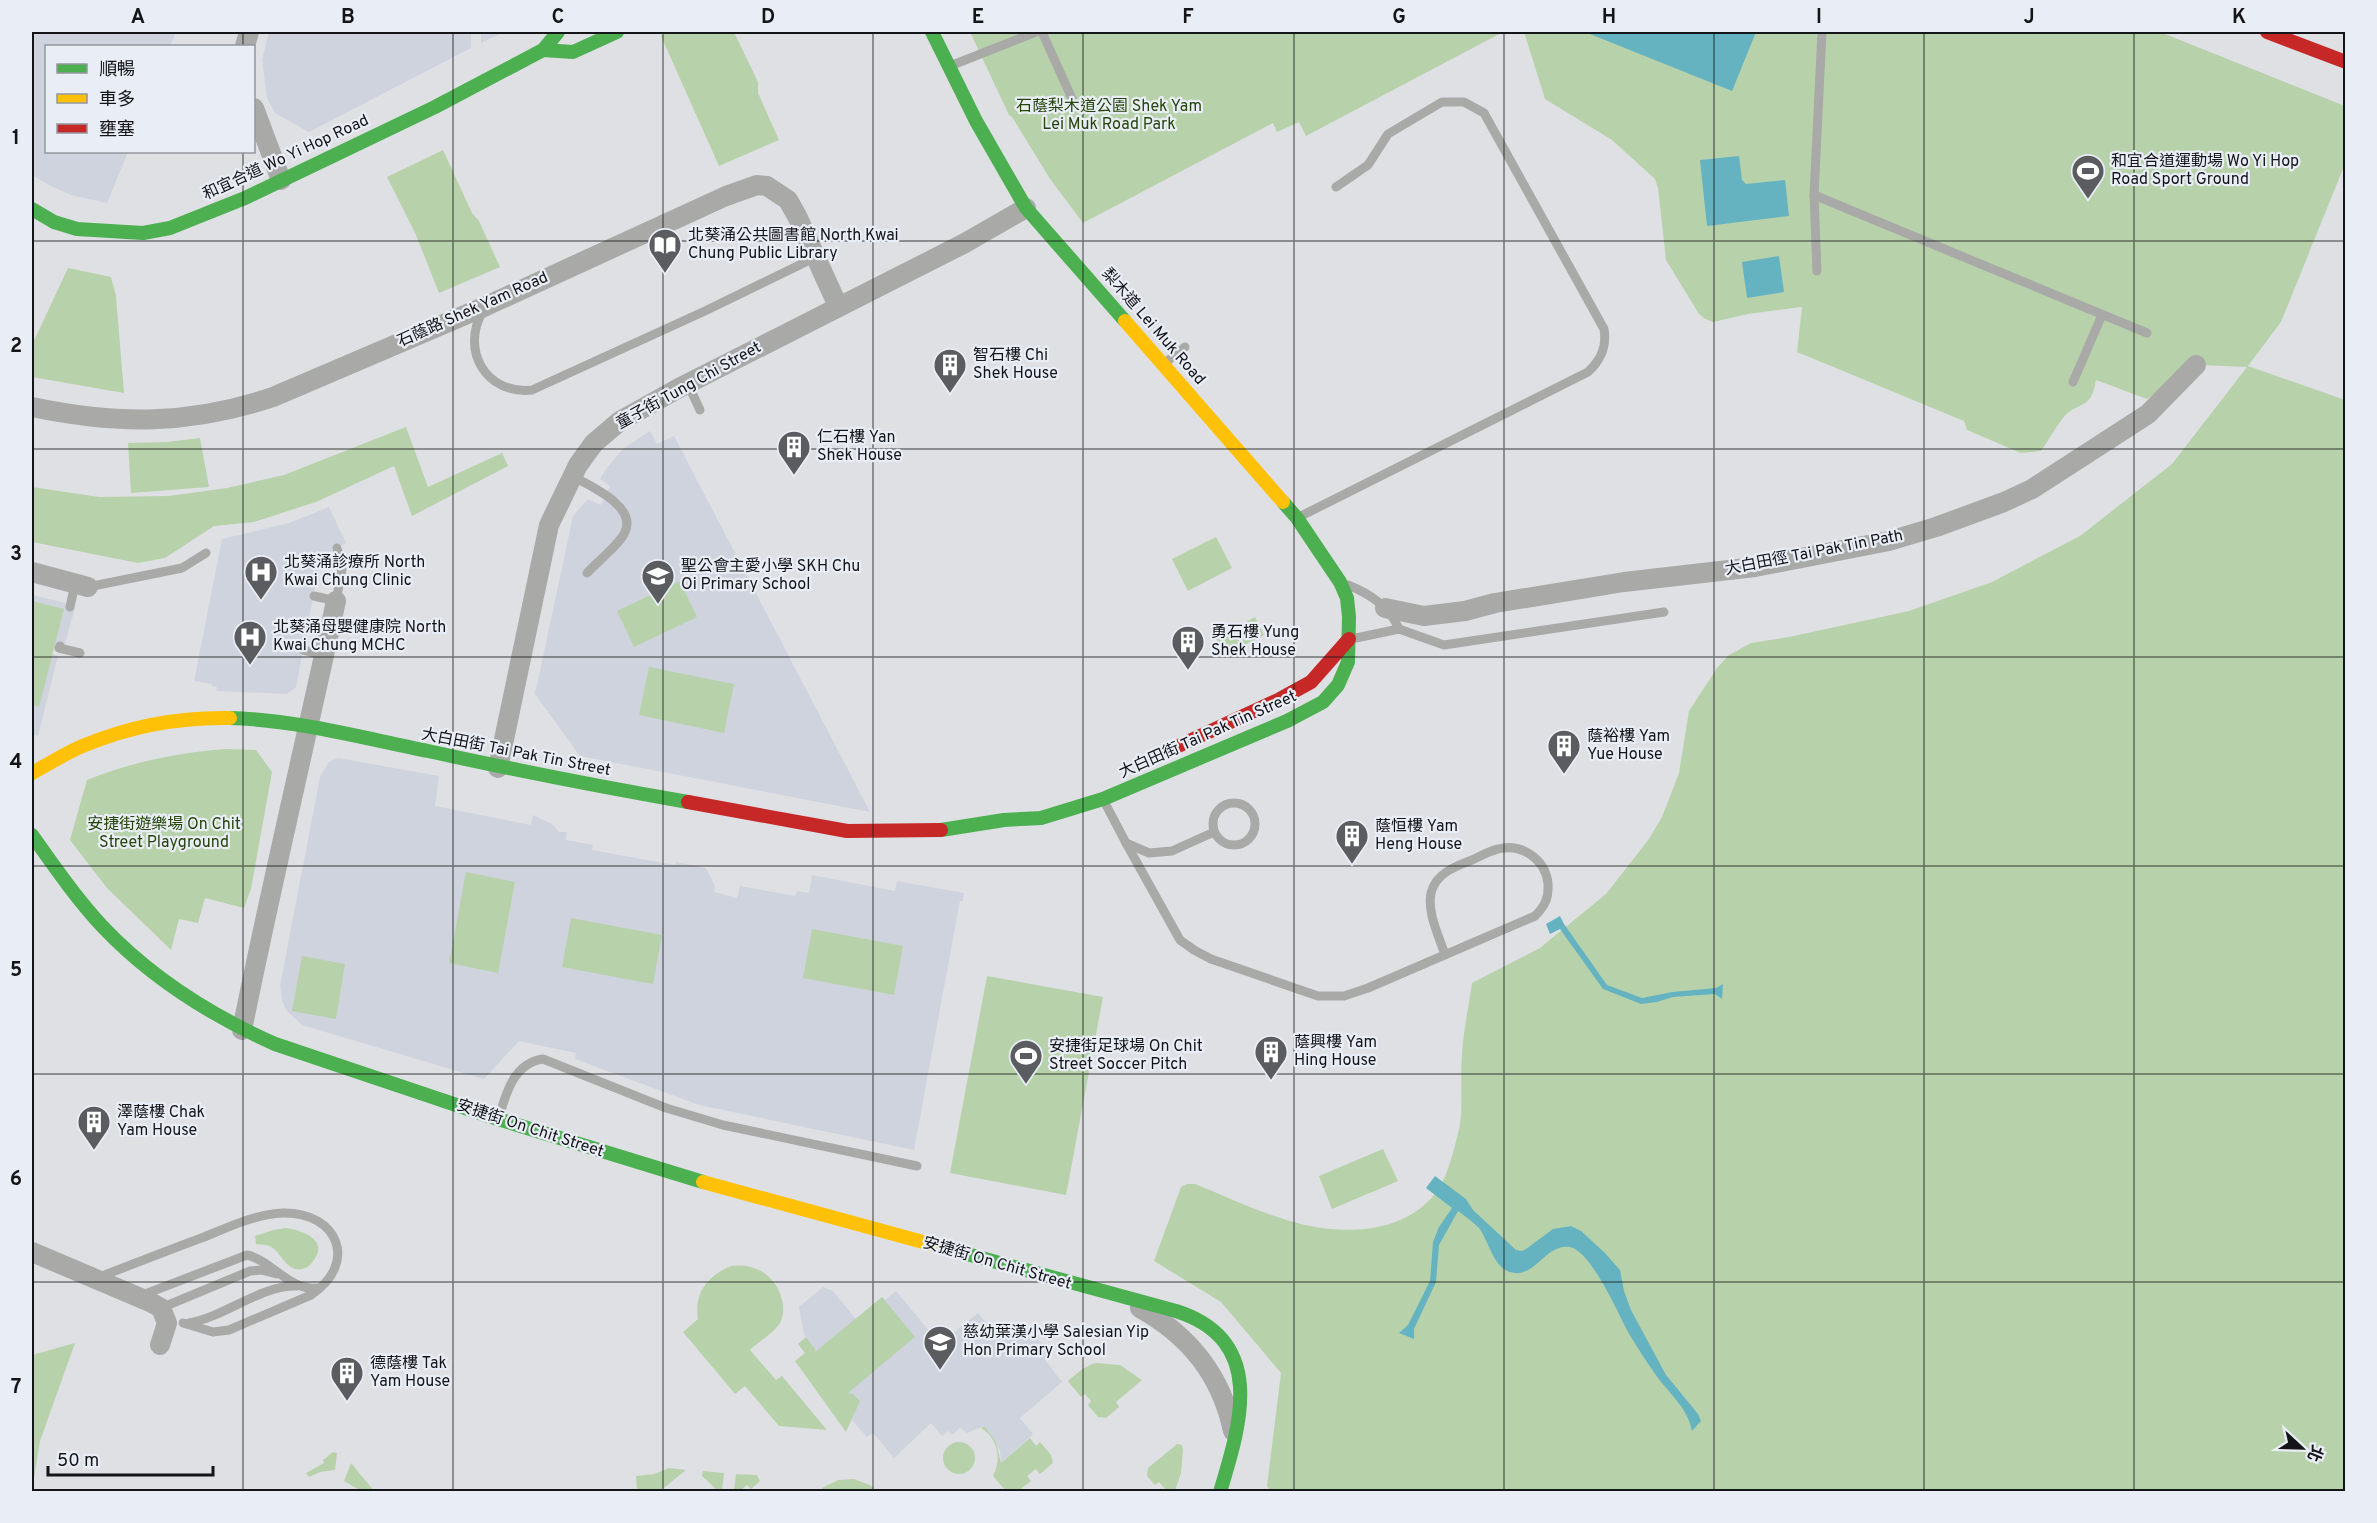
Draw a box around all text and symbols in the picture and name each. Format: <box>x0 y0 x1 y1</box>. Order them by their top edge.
text: A <box>131 5 145 31</box>
text: B <box>341 5 355 31</box>
text: C <box>552 5 564 31</box>
text: D <box>761 5 775 31</box>
text: E <box>972 5 984 31</box>
text: F <box>1182 5 1194 31</box>
text: G <box>1392 5 1406 31</box>
text: H <box>1602 5 1616 31</box>
text: I <box>1816 5 1822 31</box>
text: J <box>2023 5 2035 31</box>
text: K <box>2232 5 2246 31</box>
legend <box>45 45 255 153</box>
text: 順暢 <box>99 59 135 82</box>
text: 車多 <box>99 89 135 112</box>
park label: 石蔭梨木道公園 Shek Yam Lei Muk Road Park <box>1016 97 1202 135</box>
street label: 和宜合道 Wo Yi Hop Road <box>200 111 372 205</box>
text: 壅塞 <box>99 119 135 142</box>
text: 1 <box>12 126 20 152</box>
place label: 和宜合道運動場 Wo Yi Hop Road Sport Ground <box>2111 152 2299 190</box>
sports icon: 和宜合道運動場 Wo Yi Hop Road Sport Ground <box>2070 153 2106 200</box>
place label: 北葵涌公共圖書館 North Kwai Chung Public Library <box>688 226 899 264</box>
library icon: 北葵涌公共圖書館 North Kwai Chung Public Library <box>647 227 683 274</box>
street label: 梨木道 Lei Muk Road <box>1097 264 1209 390</box>
street label: 石蔭路 Shek Yam Road <box>395 268 551 352</box>
text: 2 <box>10 334 22 360</box>
street label: 童子街 Tung Chi Street <box>613 338 765 434</box>
place label: 智石樓 Chi Shek House <box>973 346 1058 384</box>
building icon: 智石樓 Chi Shek House <box>932 347 968 394</box>
place label: 仁石樓 Yan Shek House <box>817 428 902 466</box>
building icon: 仁石樓 Yan Shek House <box>776 429 812 476</box>
street label: 大白田徑 Tai Pak Tin Path <box>1723 526 1905 580</box>
text: 3 <box>10 542 22 568</box>
place label: 北葵涌診療所 North Kwai Chung Clinic <box>284 553 425 591</box>
hospital icon: 北葵涌診療所 North Kwai Chung Clinic <box>243 554 279 601</box>
place label: 聖公會主愛小學 SKH Chu Oi Primary School <box>681 557 860 595</box>
school or university icon: 聖公會主愛小學 SKH Chu Oi Primary School <box>640 558 676 605</box>
place label: 北葵涌母嬰健康院 North Kwai Chung MCHC <box>273 618 446 656</box>
hospital icon: 北葵涌母嬰健康院 North Kwai Chung MCHC <box>232 619 268 666</box>
place label: 勇石樓 Yung Shek House <box>1211 623 1299 661</box>
building icon: 勇石樓 Yung Shek House <box>1170 624 1206 671</box>
street label: 大白田街 Tai Pak Tin Street <box>1116 687 1300 783</box>
street label: 大白田街 Tai Pak Tin Street <box>420 725 612 781</box>
place label: 蔭裕樓 Yam Yue House <box>1587 727 1670 765</box>
building icon: 蔭裕樓 Yam Yue House <box>1546 728 1582 775</box>
text: 4 <box>10 750 22 776</box>
park label: 安捷街遊樂場 On Chit Street Playground <box>87 815 241 853</box>
place label: 蔭恒樓 Yam Heng House <box>1375 817 1462 855</box>
building icon: 蔭恒樓 Yam Heng House <box>1334 818 1370 865</box>
text: 5 <box>10 958 22 984</box>
place label: 蔭興樓 Yam Hing House <box>1294 1033 1377 1071</box>
building icon: 蔭興樓 Yam Hing House <box>1253 1034 1289 1081</box>
place label: 安捷街足球場 On Chit Street Soccer Pitch <box>1049 1037 1203 1075</box>
sports icon: 安捷街足球場 On Chit Street Soccer Pitch <box>1008 1038 1044 1085</box>
street label: 安捷街 On Chit Street <box>454 1096 606 1162</box>
place label: 澤蔭樓 Chak Yam House <box>117 1103 205 1141</box>
building icon: 澤蔭樓 Chak Yam House <box>76 1104 112 1151</box>
text: 6 <box>10 1167 22 1193</box>
street label: 安捷街 On Chit Street <box>920 1233 1074 1295</box>
place label: 慈幼葉漢小學 Salesian Yip Hon Primary School <box>963 1323 1149 1361</box>
school or university icon: 慈幼葉漢小學 Salesian Yip Hon Primary School <box>922 1324 958 1371</box>
place label: 德蔭樓 Tak Yam House <box>370 1354 450 1392</box>
building icon: 德蔭樓 Tak Yam House <box>329 1355 365 1402</box>
text: 7 <box>11 1375 21 1401</box>
north arrow <box>2272 1418 2332 1478</box>
scale bar <box>48 1439 213 1477</box>
text: 北 <box>2302 1442 2326 1464</box>
text: 50 m <box>57 1450 99 1473</box>

